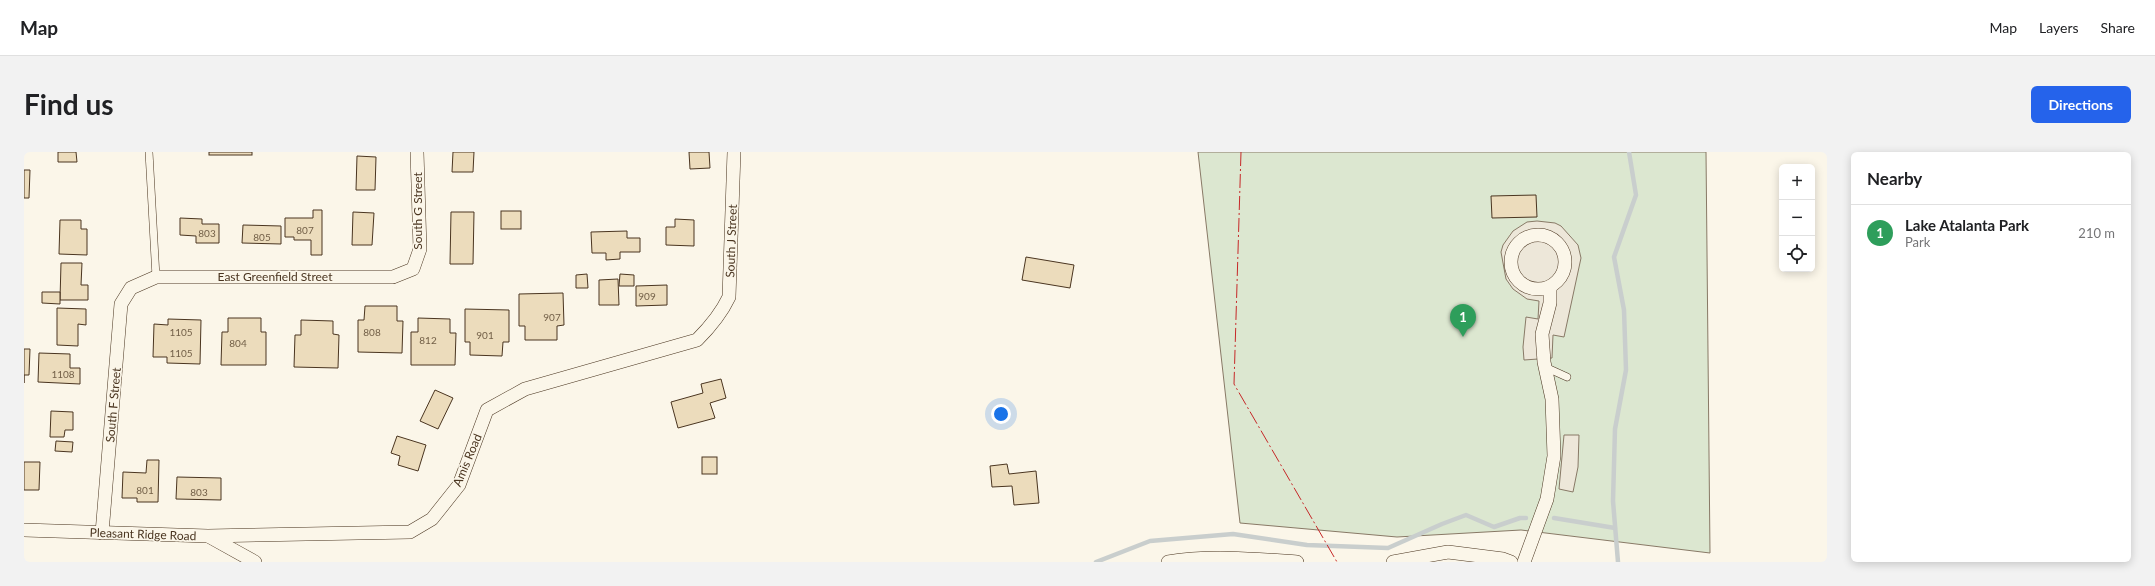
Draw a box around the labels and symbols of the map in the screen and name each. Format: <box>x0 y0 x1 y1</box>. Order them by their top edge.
street label: South G Street <box>410 172 425 250</box>
street label: South J Street <box>722 203 740 278</box>
house number: 807 <box>296 224 314 236</box>
house number: 803 <box>198 227 216 239</box>
house number: 805 <box>253 231 271 243</box>
street label: East Greenfield Street <box>218 269 333 284</box>
house number: 909 <box>638 290 656 302</box>
pin: 1 <box>1450 304 1476 337</box>
house number: 907 <box>543 311 561 323</box>
house number: 1105 <box>169 326 193 338</box>
house number: 808 <box>363 326 381 338</box>
house number: 901 <box>476 329 494 341</box>
house number: 812 <box>419 334 437 346</box>
house number: 804 <box>229 337 247 349</box>
house number: 1105 <box>169 347 193 359</box>
street label: South F Street <box>102 366 124 443</box>
house number: 1108 <box>51 368 75 380</box>
your location <box>991 404 1011 424</box>
street label: Amis Road <box>449 431 485 489</box>
house number: 801 <box>136 484 154 496</box>
house number: 803 <box>190 486 208 498</box>
street label: Pleasant Ridge Road <box>89 525 197 543</box>

